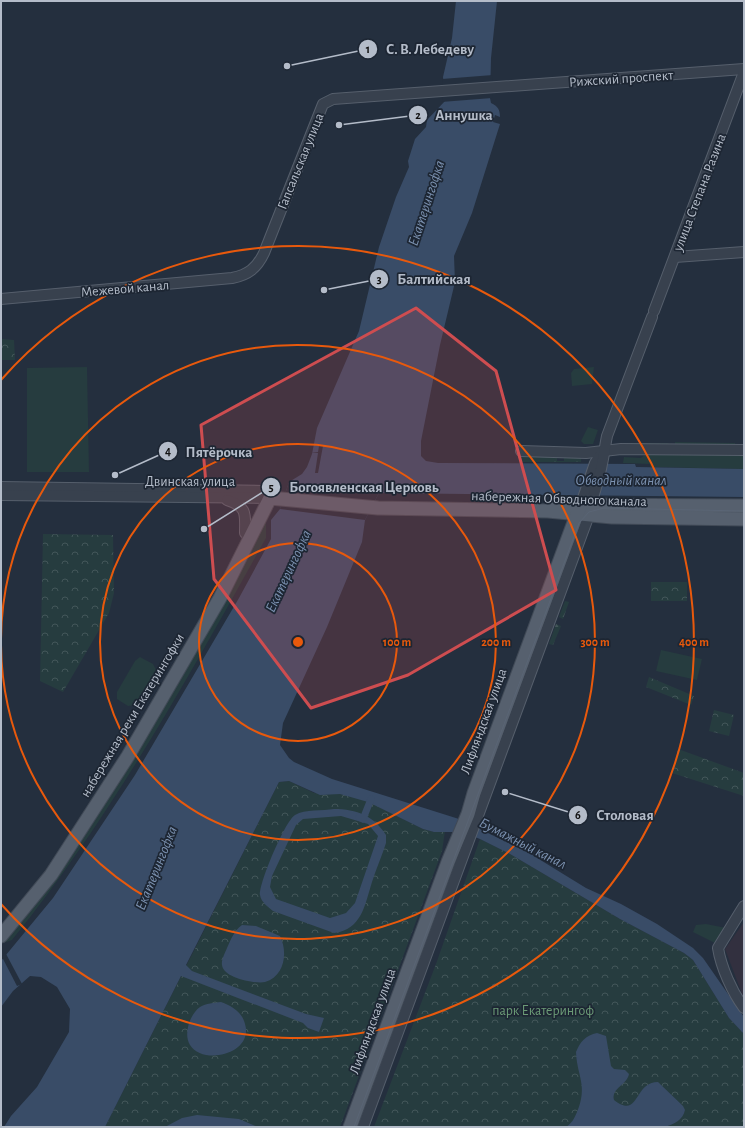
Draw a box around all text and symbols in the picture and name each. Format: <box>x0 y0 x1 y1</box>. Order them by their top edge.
callout: С. В. Лебедеву <box>358 35 482 62</box>
text: С. В. Лебедеву <box>386 42 474 57</box>
text: 1 <box>366 43 370 55</box>
street label: Рижский проспект <box>568 68 675 90</box>
callout: Аннушка <box>408 101 501 128</box>
text: Аннушка <box>435 108 493 123</box>
text: 2 <box>415 109 421 121</box>
street label: Гапсальская улица <box>275 111 327 212</box>
street label: улица Степана Разина <box>671 131 729 254</box>
water label: Екатерингофка <box>406 159 447 248</box>
callout: Балтийская <box>369 265 479 292</box>
text: Балтийская <box>397 272 471 287</box>
text: 3 <box>376 273 382 285</box>
street label: Межевой канал <box>80 278 170 300</box>
callout: Пятёрочка <box>158 438 260 465</box>
text: 4 <box>165 445 171 457</box>
text: Пятёрочка <box>186 445 252 460</box>
callout: Богоявленская Церковь <box>261 473 447 500</box>
water label: Обводный канал <box>575 473 667 488</box>
street label: Двинская улица <box>145 475 236 489</box>
text: Богоявленская Церковь <box>289 480 439 495</box>
text: 5 <box>268 481 274 493</box>
street label: набережная Обводного канала <box>471 489 648 509</box>
water label: Екатерингофка <box>263 528 314 615</box>
street label: набережная реки Екатерингофки <box>78 631 187 800</box>
centre of rings <box>291 635 305 649</box>
text: 100 m <box>383 636 411 648</box>
text: 200 m <box>481 636 511 648</box>
text: 300 m <box>580 636 610 648</box>
text: 400 m <box>679 636 709 648</box>
street label: Лифляндская улица <box>458 666 510 776</box>
callout: Столовая <box>568 801 662 828</box>
text: Столовая <box>596 808 654 823</box>
text: 6 <box>575 809 581 821</box>
water label: Бумажный канал <box>477 815 569 872</box>
water label: Екатерингофка <box>133 824 180 912</box>
street label: Лифляндская улица <box>347 966 399 1076</box>
park label: парк Екатерингоф <box>492 1004 594 1018</box>

